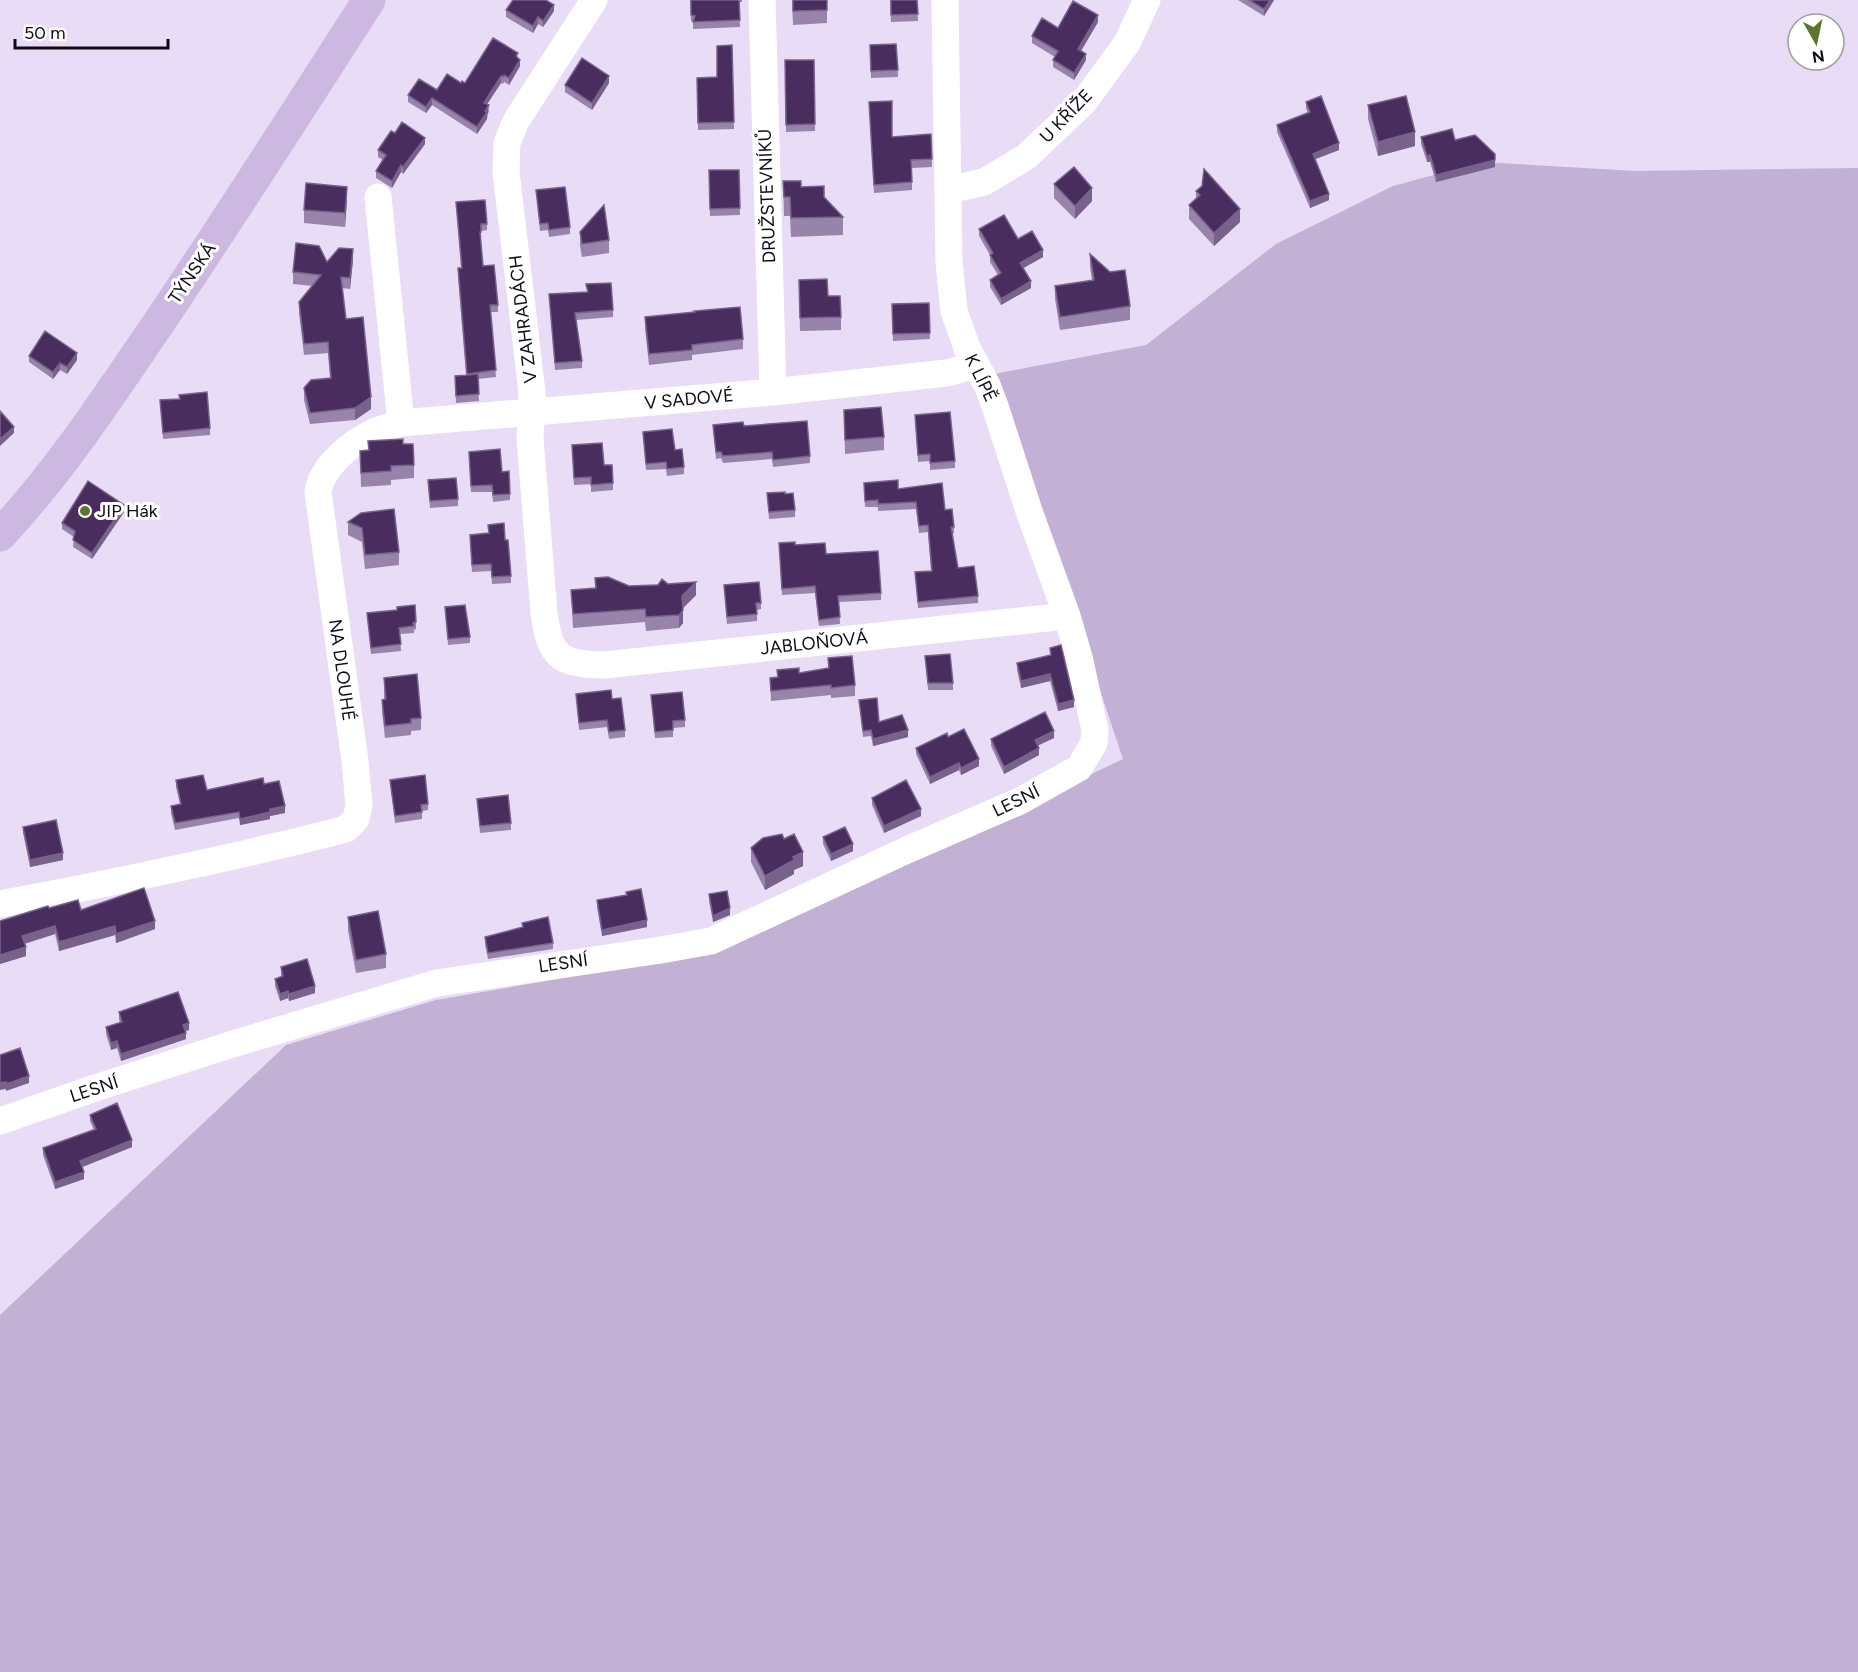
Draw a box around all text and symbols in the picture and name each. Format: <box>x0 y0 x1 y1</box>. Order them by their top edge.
scale bar <box>15 12 168 50</box>
north arrow <box>1786 12 1846 72</box>
text: 50 m <box>24 22 66 44</box>
text: N <box>1811 46 1826 67</box>
street label: U KŘÍŽE <box>1035 84 1097 148</box>
street label: DRUŽSTEVNÍKŮ <box>754 128 780 264</box>
street label: TÝNSKÁ <box>164 238 220 308</box>
street label: V ZAHRADÁCH <box>504 254 542 384</box>
street label: K LÍPĚ <box>960 350 1002 406</box>
street label: V SADOVÉ <box>643 384 735 414</box>
place label: JIP Hák <box>97 500 158 522</box>
marker: JIP Hák <box>78 504 92 518</box>
street label: NA DLOUHÉ <box>324 618 360 722</box>
street label: JABLOŇOVÁ <box>759 626 869 660</box>
street label: LESNÍ <box>989 780 1044 822</box>
street label: LESNÍ <box>537 948 590 977</box>
street label: LESNÍ <box>67 1070 122 1107</box>

